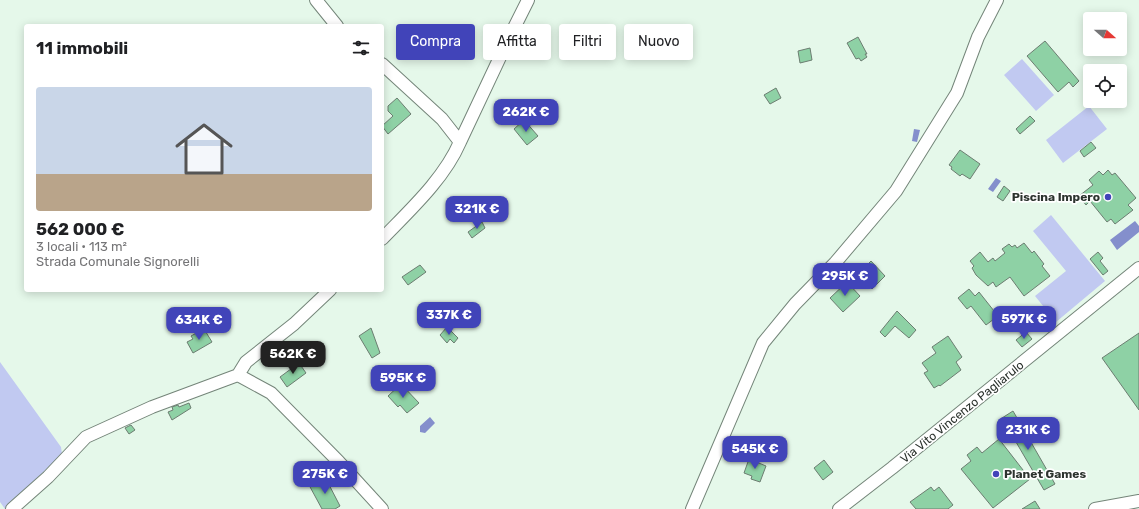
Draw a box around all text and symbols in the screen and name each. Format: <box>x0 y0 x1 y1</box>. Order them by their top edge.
north arrow <box>1083 12 1127 56</box>
map controls <box>1083 12 1127 108</box>
chip: Compra <box>396 24 475 60</box>
chip: Affitta <box>483 24 551 60</box>
chip: Filtri <box>559 24 616 60</box>
chip: Nuovo <box>624 24 693 60</box>
icon: filters <box>350 37 372 59</box>
text: 11 immobili <box>36 38 128 58</box>
button: locate <box>1083 64 1127 108</box>
pin: 262K € <box>493 99 559 133</box>
text: 262K € <box>503 104 549 119</box>
icon: home <box>168 113 240 185</box>
place label: Piscina Impero <box>1012 190 1100 204</box>
marker: Piscina Impero <box>1103 192 1113 202</box>
pin: 321K € <box>444 196 510 230</box>
text: 321K € <box>454 201 500 216</box>
text: 562 000 € <box>36 219 124 239</box>
text: 3 locali · 113 m² <box>36 239 127 254</box>
text: Strada Comunale Signorelli <box>36 254 199 269</box>
pin: 295K € <box>812 263 878 297</box>
text: 295K € <box>822 268 868 283</box>
pin: 337K € <box>416 302 482 336</box>
pin: 597K € <box>991 306 1057 340</box>
pin: 634K € <box>166 307 232 341</box>
text: 337K € <box>426 307 472 322</box>
text: 597K € <box>1001 311 1047 326</box>
text: 634K € <box>175 312 223 327</box>
pin: 562K € <box>260 341 326 375</box>
text: 562K € <box>270 346 316 361</box>
street label: Via Vito Vincenzo Pagliarulo <box>897 358 1027 466</box>
pin: 595K € <box>370 365 436 399</box>
text: 595K € <box>380 370 426 385</box>
pin: 231K € <box>995 417 1061 451</box>
text: 231K € <box>1006 422 1050 437</box>
pin: 545K € <box>722 436 788 470</box>
text: 545K € <box>731 441 779 456</box>
pin: 275K € <box>292 461 358 495</box>
text: 275K € <box>302 466 348 481</box>
place label: Planet Games <box>1004 467 1086 481</box>
marker: Planet Games <box>991 469 1001 479</box>

